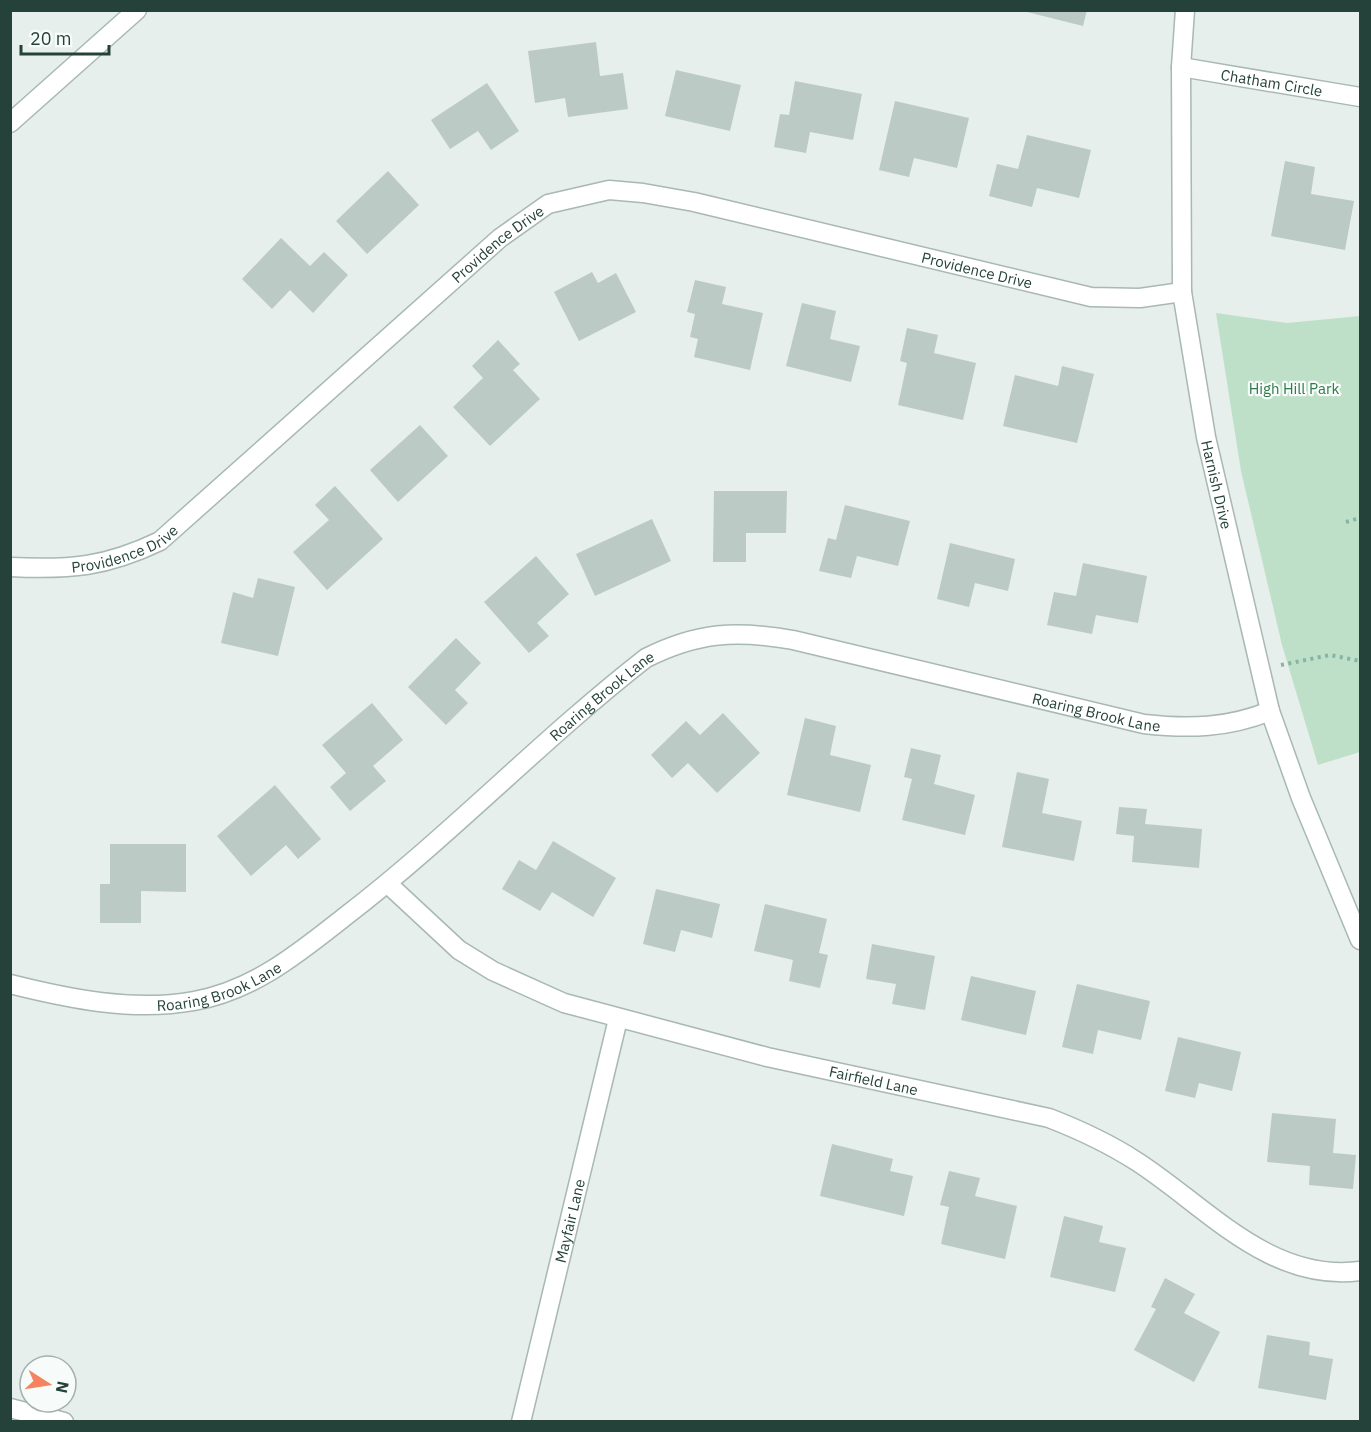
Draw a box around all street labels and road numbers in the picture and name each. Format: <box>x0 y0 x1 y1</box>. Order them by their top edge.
street label: Chatham Circle <box>1219 64 1324 100</box>
street label: Providence Drive <box>447 201 547 287</box>
street label: Providence Drive <box>920 247 1034 292</box>
street label: Harnish Drive <box>1198 438 1237 531</box>
street label: Providence Drive <box>70 520 182 576</box>
street label: Roaring Brook Lane <box>545 646 657 745</box>
street label: Roaring Brook Lane <box>1030 688 1161 735</box>
street label: Roaring Brook Lane <box>156 957 285 1014</box>
street label: Fairfield Lane <box>827 1061 920 1099</box>
street label: Mayfair Lane <box>550 1177 589 1265</box>

